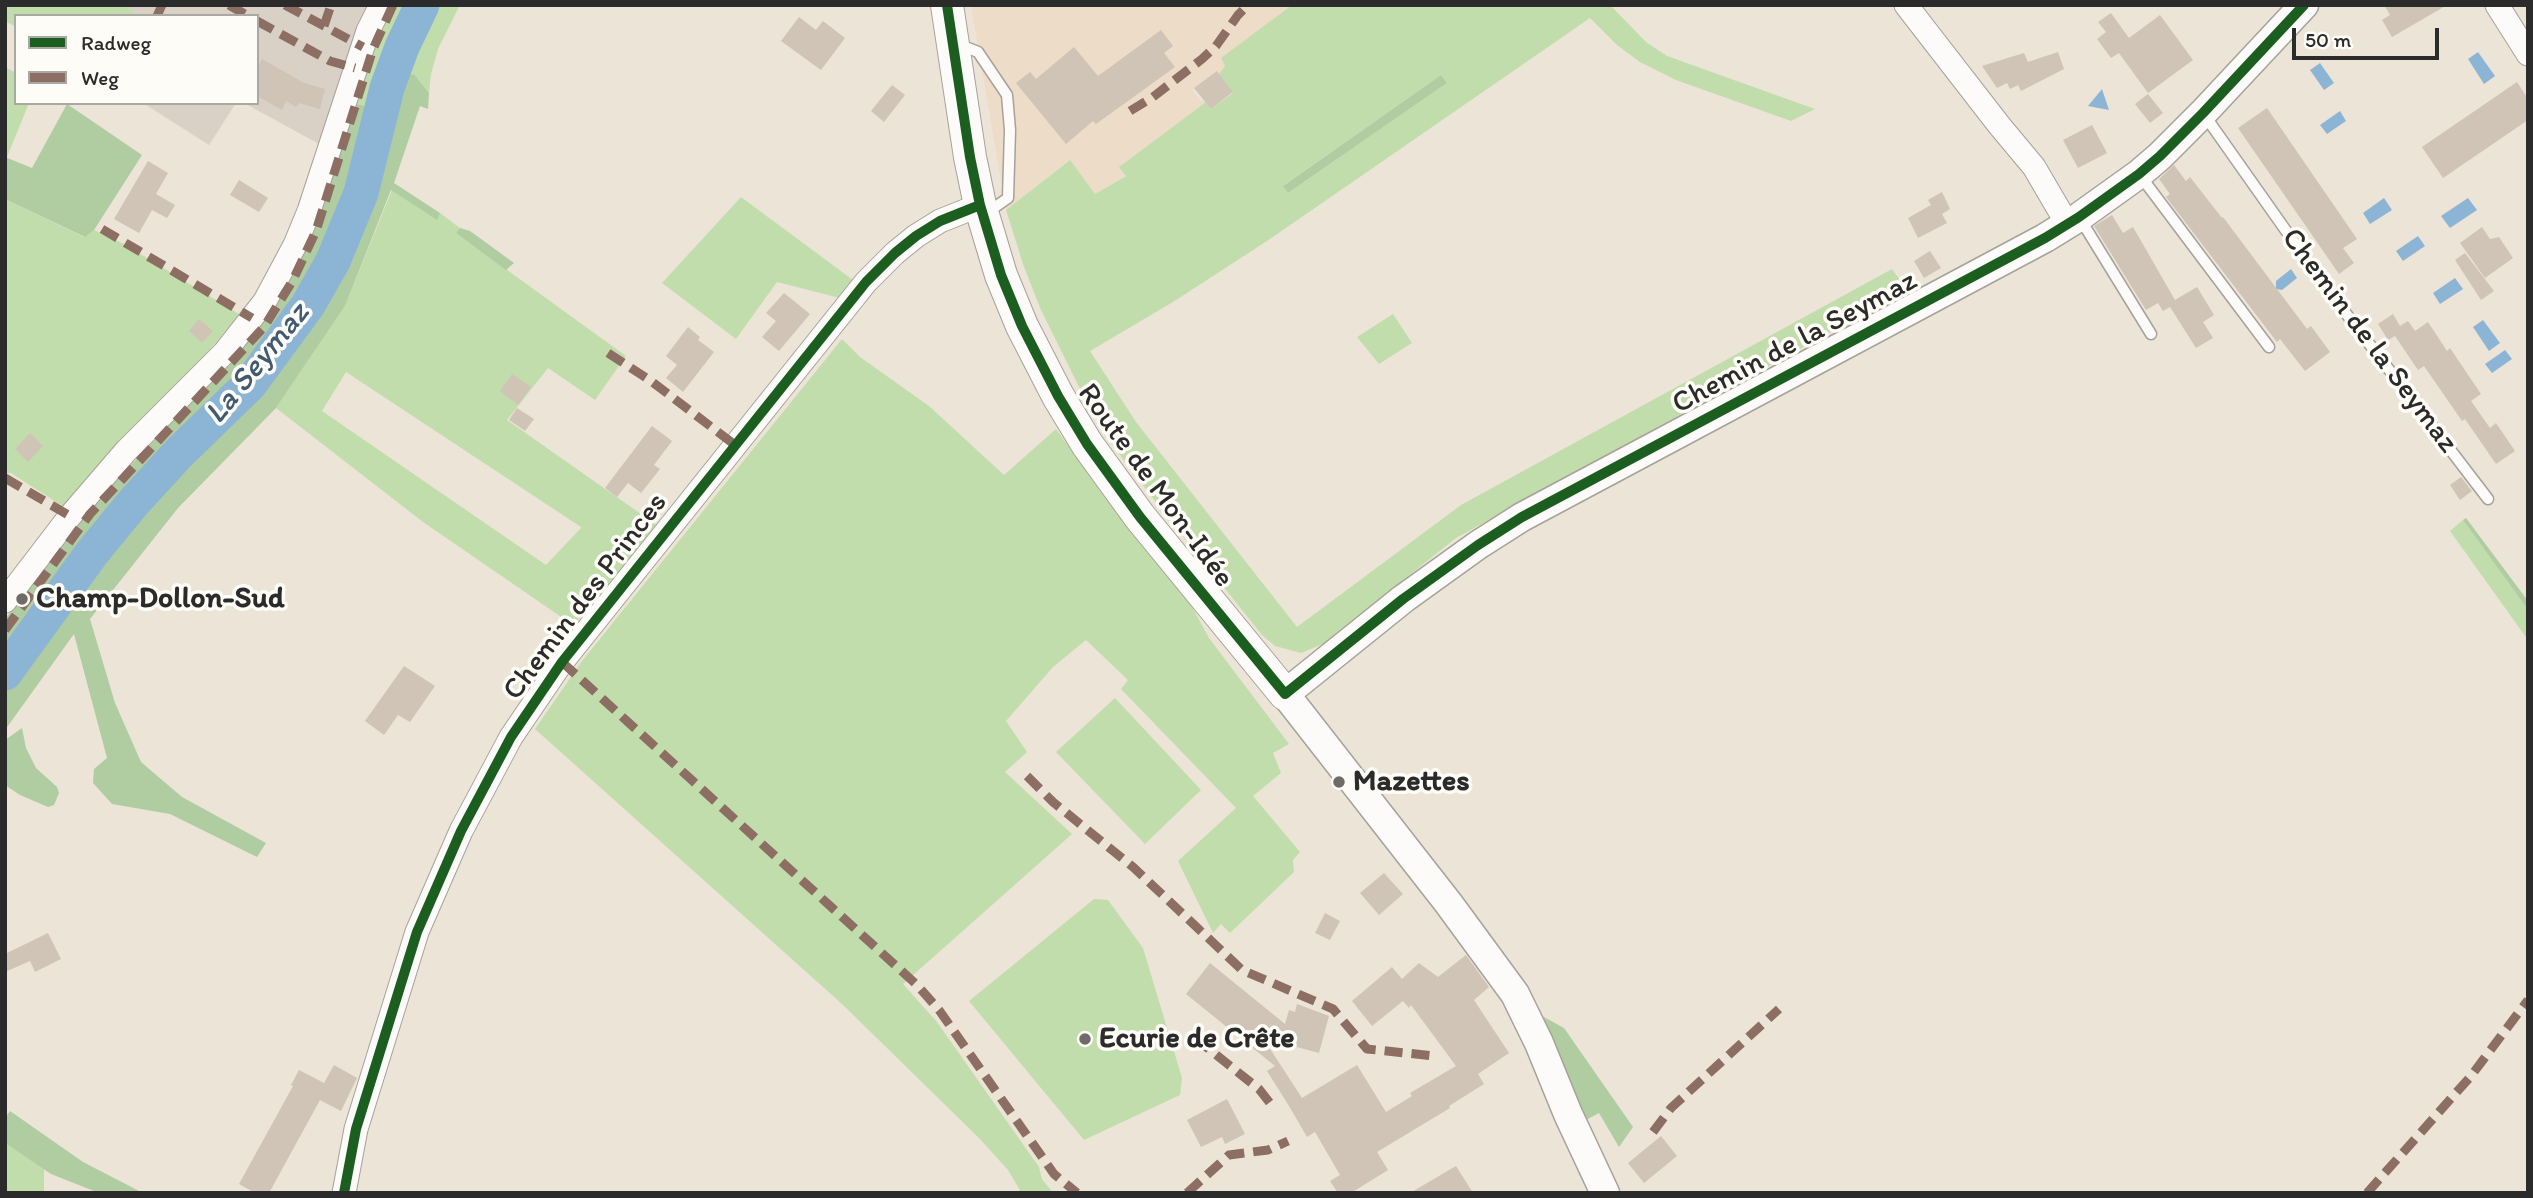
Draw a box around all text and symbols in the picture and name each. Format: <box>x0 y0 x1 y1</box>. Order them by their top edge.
legend <box>14 14 259 105</box>
scale bar <box>2295 14 2442 58</box>
text: 50 m <box>2305 27 2351 52</box>
text: Radweg <box>81 30 151 55</box>
text: Weg <box>81 65 119 90</box>
street label: Chemin de la Seymaz <box>2273 222 2465 460</box>
street label: Chemin de la Seymaz <box>1667 263 1923 423</box>
water label: La Seymaz <box>198 296 318 432</box>
street label: Route de Mon-Idée <box>1069 377 1241 595</box>
street label: Chemin des Princes <box>496 486 676 708</box>
place label: Champ-Dollon-Sud <box>36 581 285 617</box>
marker: Champ-Dollon-Sud <box>14 591 30 607</box>
place label: Mazettes <box>1353 764 1470 800</box>
marker: Mazettes <box>1331 774 1347 790</box>
place label: Ecurie de Crête <box>1099 1021 1295 1057</box>
marker: Ecurie de Crête <box>1077 1031 1093 1047</box>

